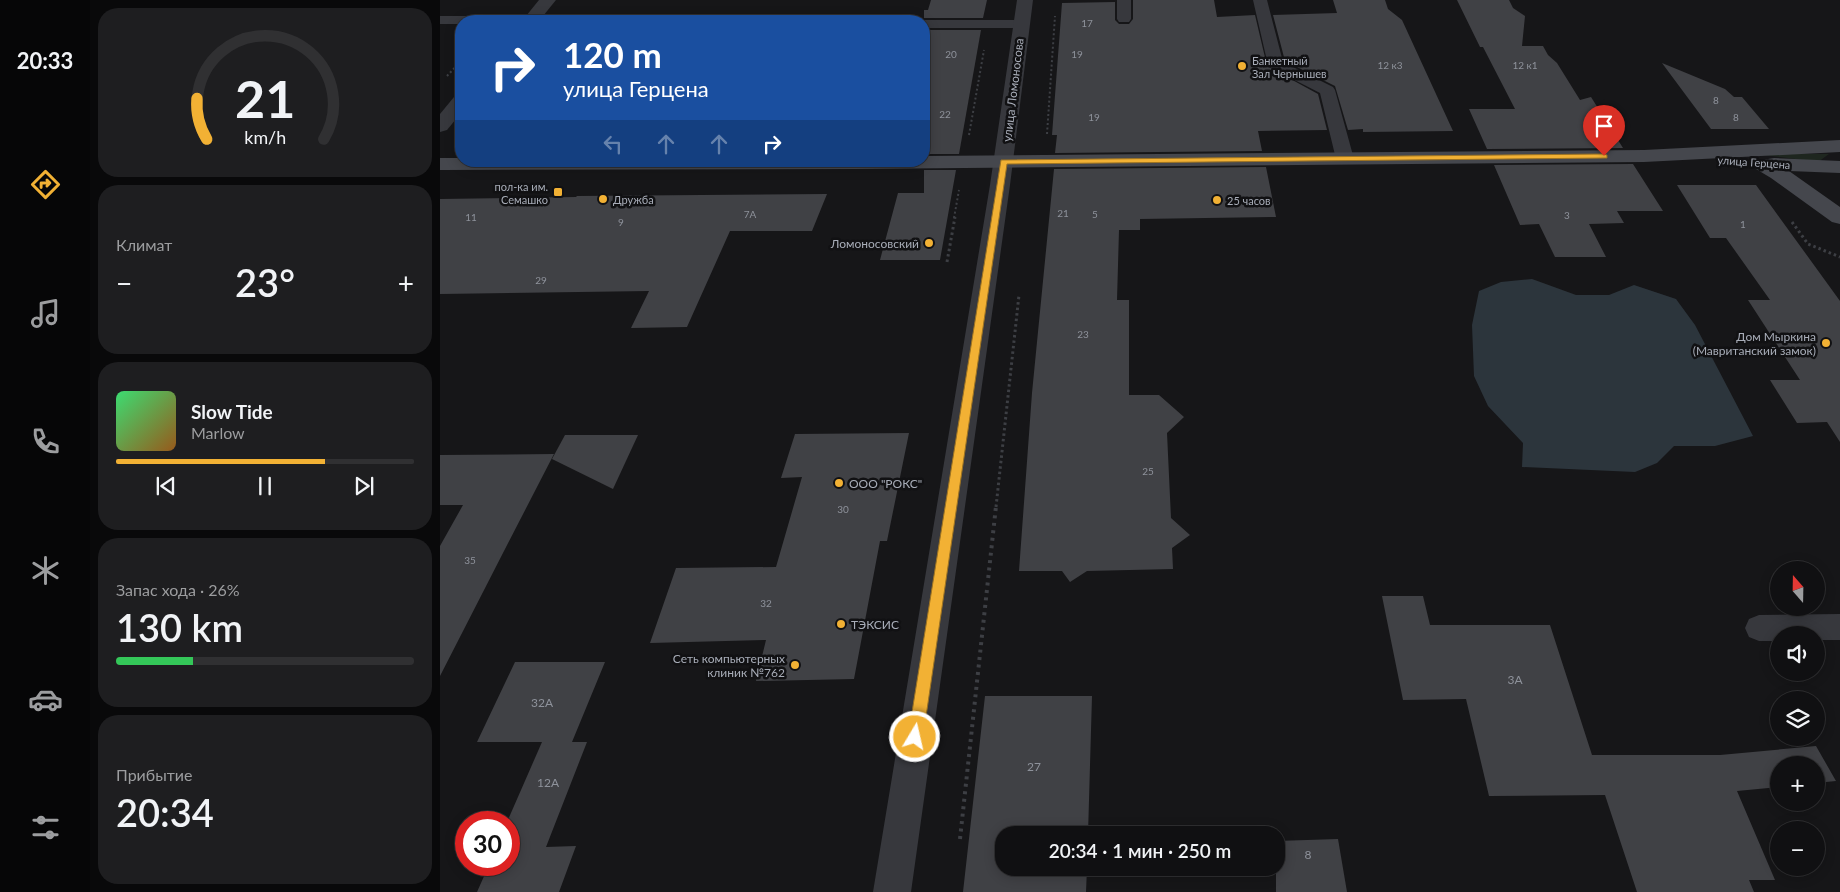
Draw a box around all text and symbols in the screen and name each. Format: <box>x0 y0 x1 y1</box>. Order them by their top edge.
house number: 17 <box>1081 17 1093 29</box>
text: 120 m <box>563 33 662 75</box>
icon: right <box>480 35 545 100</box>
street label: улица Ломоносова <box>999 37 1027 143</box>
text: 20:33 <box>17 47 73 74</box>
house number: 20 <box>945 48 957 60</box>
house number: 19 <box>1071 48 1083 60</box>
place label: Банкетный Зал Чернышев <box>1252 54 1326 80</box>
house number: 12 к3 <box>1377 59 1403 71</box>
house number: 12 к1 <box>1512 59 1538 71</box>
marker: Банкетный Зал Чернышев <box>1236 60 1248 72</box>
text: 21 <box>235 67 295 129</box>
text: улица Герцена <box>563 75 709 102</box>
house number: 8 <box>1713 94 1719 106</box>
pin <box>1583 105 1625 156</box>
house number: 22 <box>939 108 951 120</box>
house number: 19 <box>1088 111 1100 123</box>
house number: 8 <box>1733 111 1739 123</box>
icon: arrive <box>1590 112 1618 140</box>
text: km/h <box>244 126 286 148</box>
icon: left <box>599 130 627 158</box>
icon: ahead <box>652 130 680 158</box>
icon: ahead <box>705 130 733 158</box>
icon: right <box>758 130 786 158</box>
street label: улица Герцена <box>1717 153 1791 171</box>
icon: directions <box>28 167 63 202</box>
place label: пол-ка им. Семашко <box>495 180 548 206</box>
marker: пол-ка им. Семашко <box>552 186 564 198</box>
marker: Дружба <box>597 193 609 205</box>
place label: Дружба <box>613 193 654 206</box>
marker: 25 часов <box>1211 194 1223 206</box>
place label: 25 часов <box>1227 194 1271 207</box>
house number: 21 <box>1057 207 1069 219</box>
house number: 7А <box>744 208 757 220</box>
house number: 5 <box>1092 208 1098 220</box>
house number: 3 <box>1564 209 1570 221</box>
house number: 11 <box>465 211 477 223</box>
house number: 9 <box>618 216 624 228</box>
house number: 1 <box>1740 218 1746 230</box>
text: Климат <box>116 235 172 254</box>
place label: Ломоносовский <box>830 236 919 251</box>
marker: Ломоносовский <box>923 237 935 249</box>
text: 23° <box>235 259 295 305</box>
text: − <box>116 266 132 300</box>
text: + <box>398 266 414 300</box>
house number: 29 <box>535 274 547 286</box>
icon: music <box>28 296 63 331</box>
house number: 23 <box>1077 328 1089 340</box>
place label: Дом Мыркина (Мавританский замок) <box>1693 329 1816 358</box>
marker: Дом Мыркина (Мавританский замок) <box>1820 337 1832 349</box>
text: Slow Tide <box>191 400 273 423</box>
text: Marlow <box>191 423 245 442</box>
icon: phone <box>28 424 63 459</box>
house number: 25 <box>1142 465 1154 477</box>
icon: previous <box>152 472 180 500</box>
icon: pause <box>251 472 279 500</box>
icon: next <box>350 472 378 500</box>
place label: ООО "РОКС" <box>849 476 922 491</box>
marker: ООО "РОКС" <box>833 477 845 489</box>
house number: 30 <box>837 503 849 515</box>
icon: climate <box>28 553 63 588</box>
house number: 35 <box>464 554 476 566</box>
north arrow <box>1770 561 1825 616</box>
map controls <box>1770 561 1825 876</box>
text: Запас хода · 26% <box>116 580 240 599</box>
house number: 32 <box>760 597 772 609</box>
text: 130 km <box>116 604 243 650</box>
place label: ТЭКСИС <box>851 617 899 632</box>
marker: ТЭКСИС <box>835 618 847 630</box>
button: sound <box>1770 626 1825 681</box>
place label: Сеть компьютерных клиник №762 <box>673 651 785 680</box>
marker: Сеть компьютерных клиник №762 <box>789 659 801 671</box>
house number: 3А <box>1507 672 1523 687</box>
icon: car <box>28 682 63 717</box>
button: layers <box>1770 691 1825 746</box>
house number: 32А <box>531 695 554 710</box>
position arrow <box>888 710 940 762</box>
button: + <box>1770 756 1825 811</box>
house number: 27 <box>1027 759 1041 774</box>
text: Прибытие <box>116 765 192 784</box>
house number: 12А <box>537 775 560 790</box>
text: 20:34 <box>116 789 214 835</box>
icon: filters <box>28 810 63 845</box>
speed limit sign: 30 <box>455 811 520 876</box>
button: − <box>1770 821 1825 876</box>
text: 20:34 · 1 мин · 250 m <box>1049 839 1231 862</box>
house number: 8 <box>1305 847 1312 862</box>

